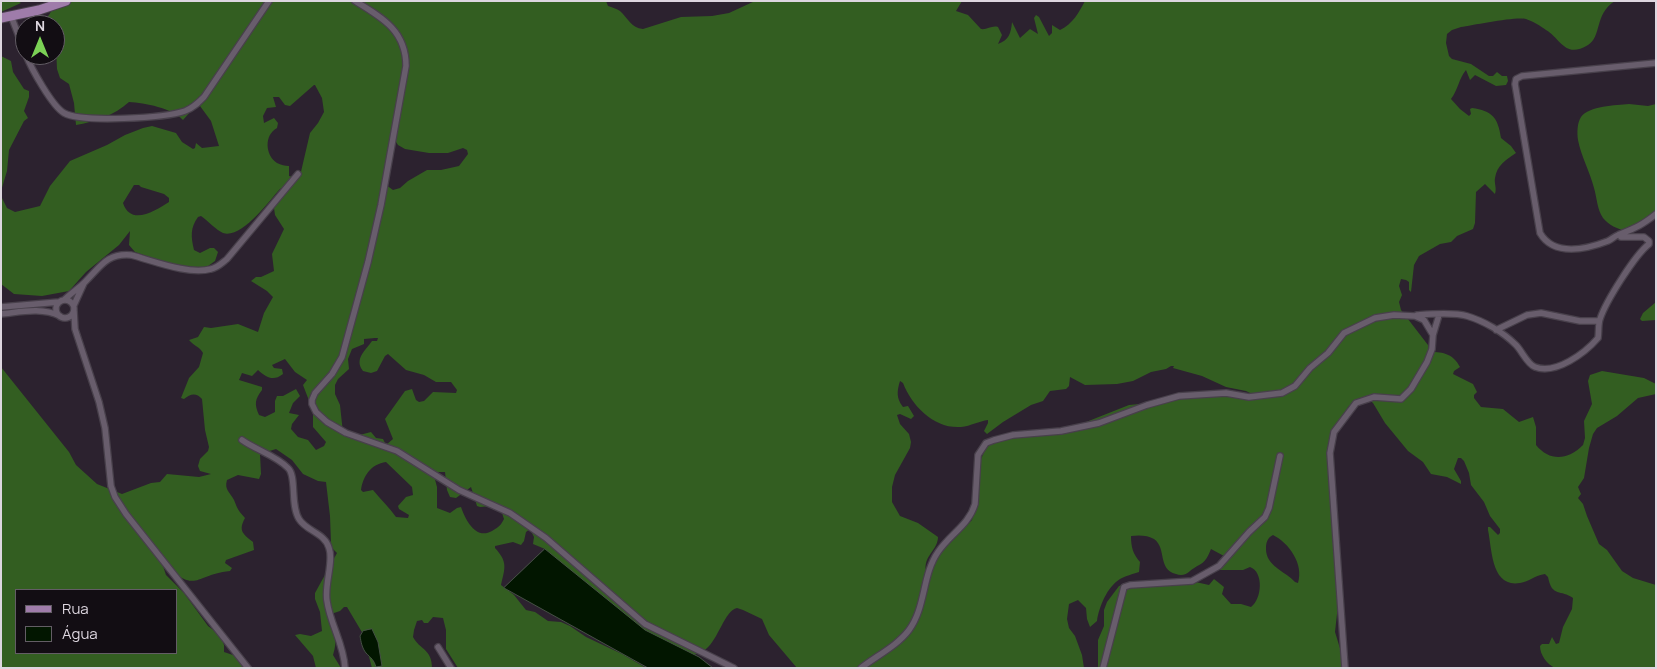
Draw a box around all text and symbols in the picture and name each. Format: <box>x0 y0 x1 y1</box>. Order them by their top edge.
north arrow <box>15 15 65 65</box>
text: N <box>35 16 45 35</box>
legend <box>15 589 178 654</box>
text: Rua <box>62 598 89 619</box>
text: Água <box>62 623 98 644</box>

